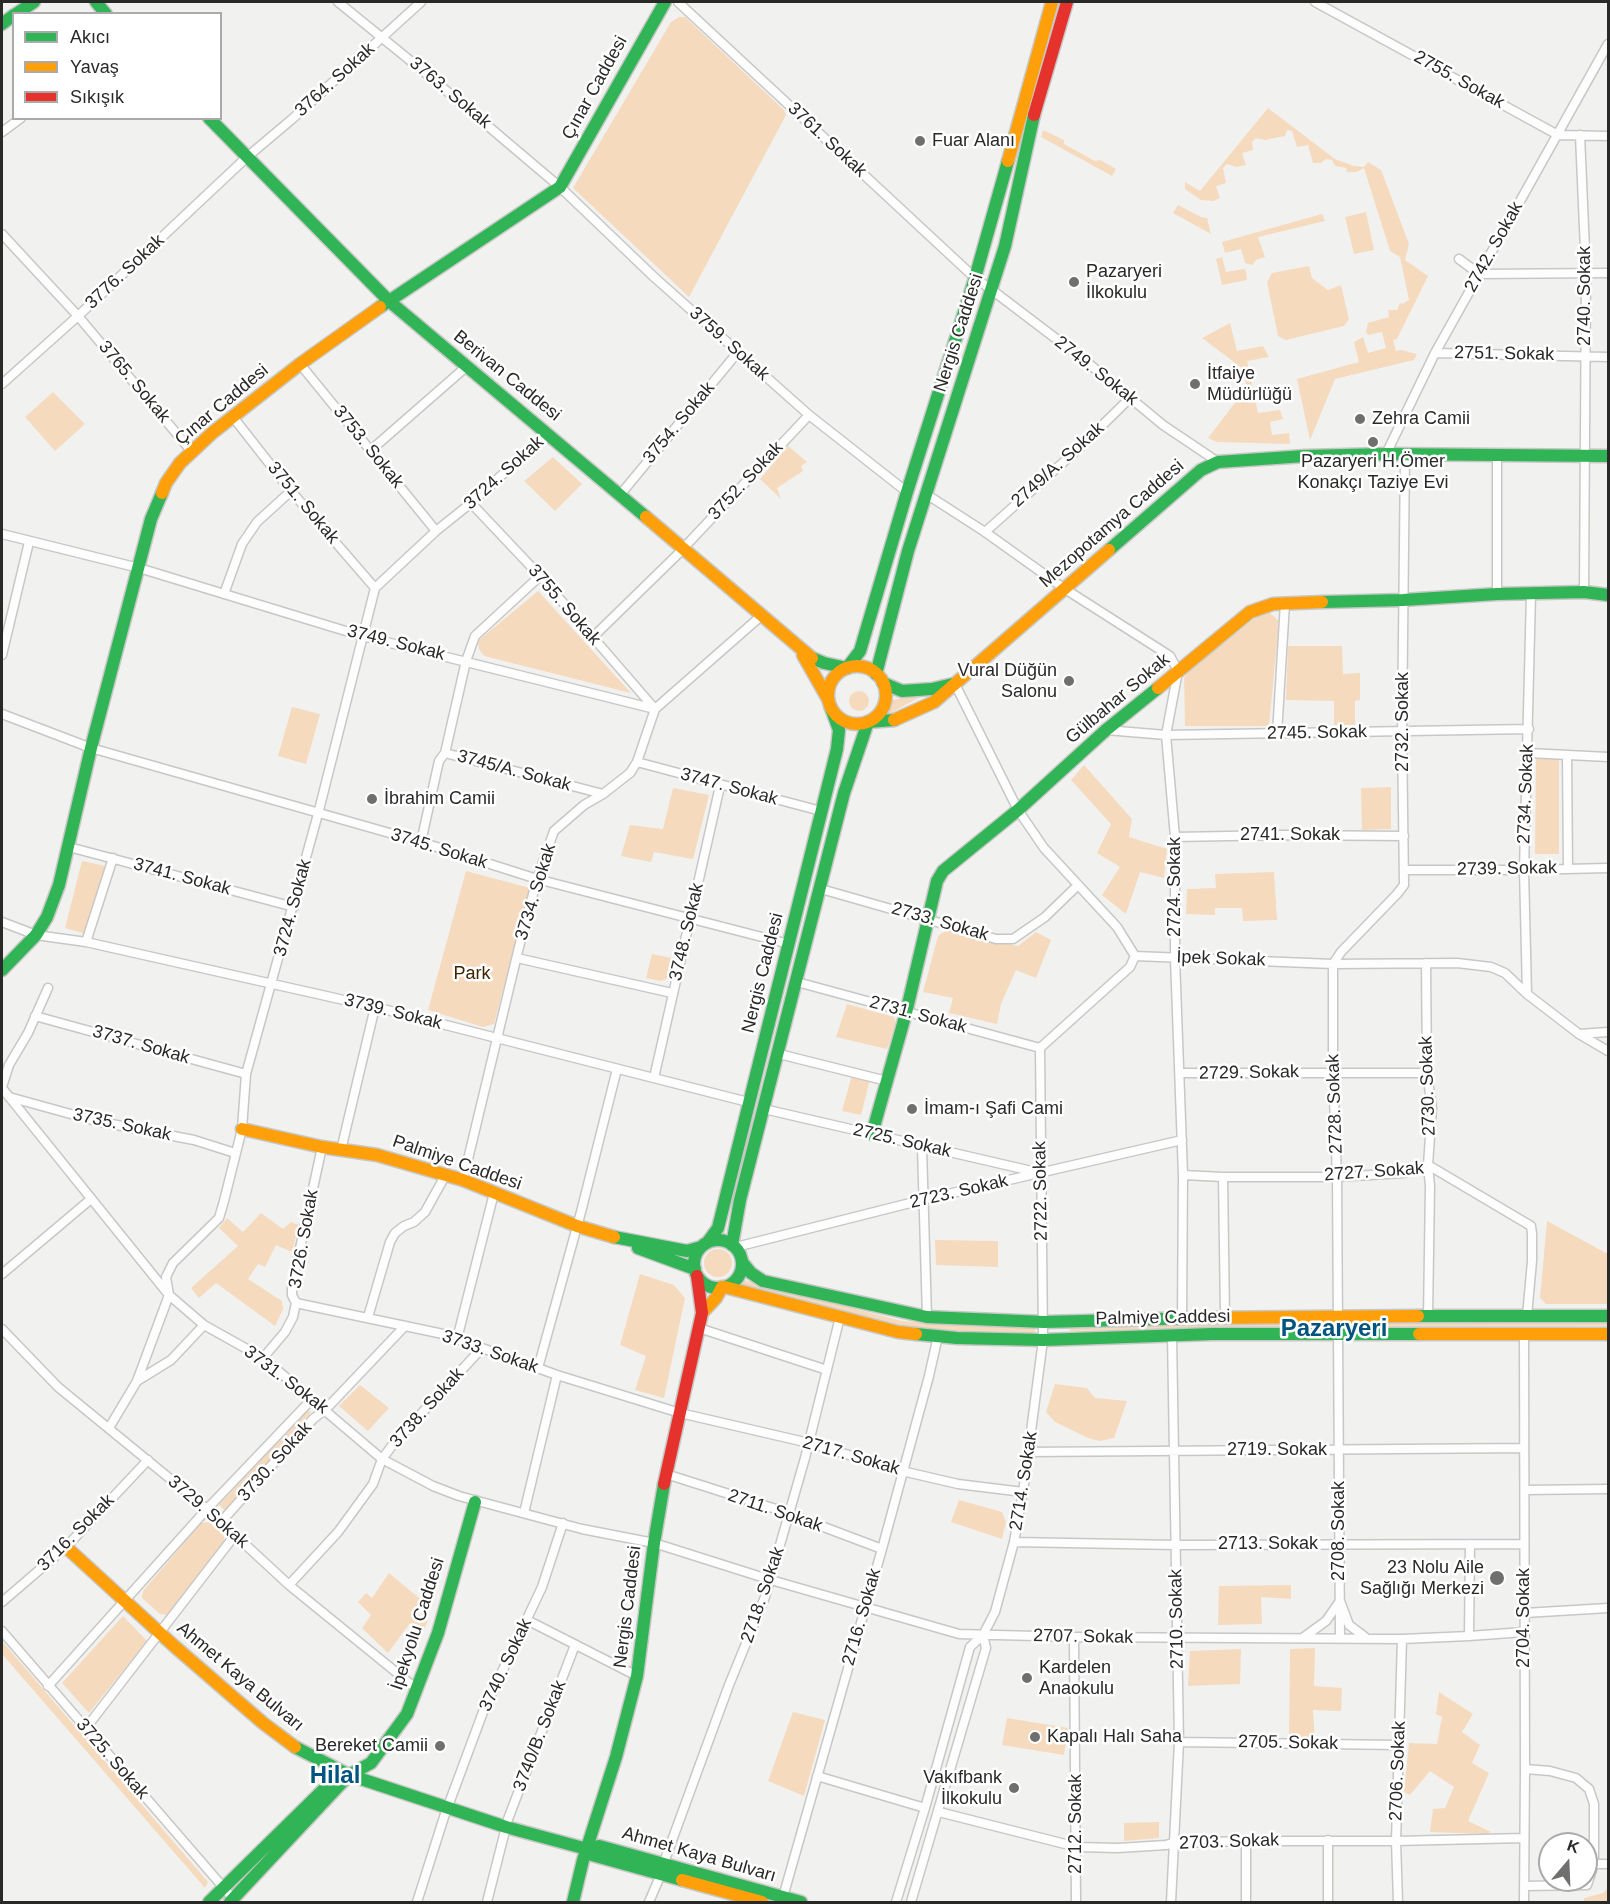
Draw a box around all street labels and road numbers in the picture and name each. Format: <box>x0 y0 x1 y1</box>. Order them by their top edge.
street label: Çınar Caddesi <box>558 32 632 144</box>
street label: 3764. Sokak <box>291 38 379 122</box>
street label: 2755. Sokak <box>1410 46 1508 114</box>
street label: 3763. Sokak <box>405 53 495 133</box>
street label: 3761. Sokak <box>783 98 871 182</box>
street label: 2742. Sokak <box>1460 198 1528 296</box>
street label: 3776. Sokak <box>81 230 169 314</box>
street label: 2740. Sokak <box>1574 246 1596 346</box>
street label: Nergis Caddesi <box>930 271 988 395</box>
street label: 3759. Sokak <box>685 302 773 386</box>
street label: Berivan Caddesi <box>449 326 565 426</box>
street label: 2749. Sokak <box>1050 332 1142 410</box>
street label: 3765. Sokak <box>94 337 174 427</box>
street label: 2751. Sokak <box>1454 342 1554 366</box>
street label: Çınar Caddesi <box>171 360 273 450</box>
street label: 3754. Sokak <box>639 378 719 468</box>
street label: 3753. Sokak <box>328 401 408 493</box>
street label: 2749/A. Sokak <box>1007 418 1109 512</box>
street label: 3724. Sokak <box>460 431 548 515</box>
street label: 3752. Sokak <box>704 437 788 525</box>
street label: Mezopotamya Caddesi <box>1035 455 1189 593</box>
street label: 3751. Sokak <box>263 458 343 548</box>
street label: 3755. Sokak <box>523 560 605 650</box>
street label: 3749. Sokak <box>345 620 447 666</box>
street label: Gülbahar Sokak <box>1062 649 1174 749</box>
street label: 2732. Sokak <box>1392 672 1414 772</box>
street label: 2745. Sokak <box>1267 721 1367 745</box>
street label: 2734. Sokak <box>1513 744 1539 844</box>
street label: 3745/A. Sokak <box>455 745 573 797</box>
street label: 3747. Sokak <box>678 764 780 810</box>
street label: 3745. Sokak <box>388 824 490 874</box>
street label: 2741. Sokak <box>1240 824 1340 846</box>
street label: 2724. Sokak <box>1164 837 1186 937</box>
street label: 3734. Sokak <box>511 841 561 943</box>
street label: 3741. Sokak <box>131 854 233 900</box>
street label: 3724. Sokak <box>270 857 316 959</box>
street label: 2739. Sokak <box>1457 857 1557 881</box>
street label: 3748. Sokak <box>665 881 709 983</box>
street label: 2733. Sokak <box>889 898 991 946</box>
street label: Nergis Caddesi <box>738 911 788 1035</box>
street label: İpek Sokak <box>1176 947 1266 971</box>
street label: 3739. Sokak <box>342 989 444 1035</box>
street label: 2731. Sokak <box>867 992 969 1038</box>
street label: 3737. Sokak <box>90 1021 192 1069</box>
street label: 2730. Sokak <box>1415 1036 1441 1136</box>
street label: 2728. Sokak <box>1322 1054 1348 1154</box>
street label: 2729. Sokak <box>1199 1061 1299 1085</box>
street label: 3735. Sokak <box>71 1104 173 1146</box>
street label: 2725. Sokak <box>851 1119 953 1163</box>
street label: Palmiye Caddesi <box>390 1131 524 1195</box>
street label: 2722. Sokak <box>1029 1141 1053 1241</box>
street label: 2727. Sokak <box>1323 1158 1425 1186</box>
street label: 2723. Sokak <box>908 1170 1010 1214</box>
street label: 3726. Sokak <box>285 1188 323 1290</box>
street label: Palmiye Caddesi <box>1095 1306 1231 1330</box>
street label: 3733. Sokak <box>439 1325 541 1379</box>
street label: 3731. Sokak <box>240 1341 332 1419</box>
street label: 3738. Sokak <box>385 1364 469 1452</box>
street label: 3730. Sokak <box>233 1418 317 1506</box>
street label: 2714. Sokak <box>1006 1430 1042 1532</box>
street label: 2717. Sokak <box>800 1432 902 1480</box>
street label: 2719. Sokak <box>1227 1439 1327 1461</box>
street label: 3729. Sokak <box>163 1471 253 1553</box>
street label: 2708. Sokak <box>1328 1481 1350 1581</box>
street label: 2711. Sokak <box>725 1485 825 1537</box>
street label: 3716. Sokak <box>33 1490 119 1576</box>
street label: 2713. Sokak <box>1218 1533 1318 1555</box>
street label: 2718. Sokak <box>736 1544 790 1646</box>
street label: Nergis Caddesi <box>610 1545 646 1669</box>
street label: İpekyolu Caddesi <box>386 1555 450 1693</box>
street label: 2716. Sokak <box>838 1566 886 1668</box>
street label: 2704. Sokak <box>1513 1568 1535 1668</box>
street label: 2710. Sokak <box>1165 1569 1189 1669</box>
street label: 3740. Sokak <box>475 1615 537 1715</box>
street label: Ahmet Kaya Bulvarı <box>172 1618 308 1736</box>
street label: 2707. Sokak <box>1033 1625 1133 1649</box>
street label: 3740/B. Sokak <box>509 1677 571 1795</box>
street label: 3725. Sokak <box>71 1714 153 1804</box>
street label: 2706. Sokak <box>1385 1721 1411 1821</box>
street label: 2705. Sokak <box>1238 1731 1338 1755</box>
street label: 2712. Sokak <box>1065 1774 1087 1874</box>
street label: Ahmet Kaya Bulvarı <box>620 1823 778 1887</box>
street label: 2703. Sokak <box>1179 1829 1279 1855</box>

